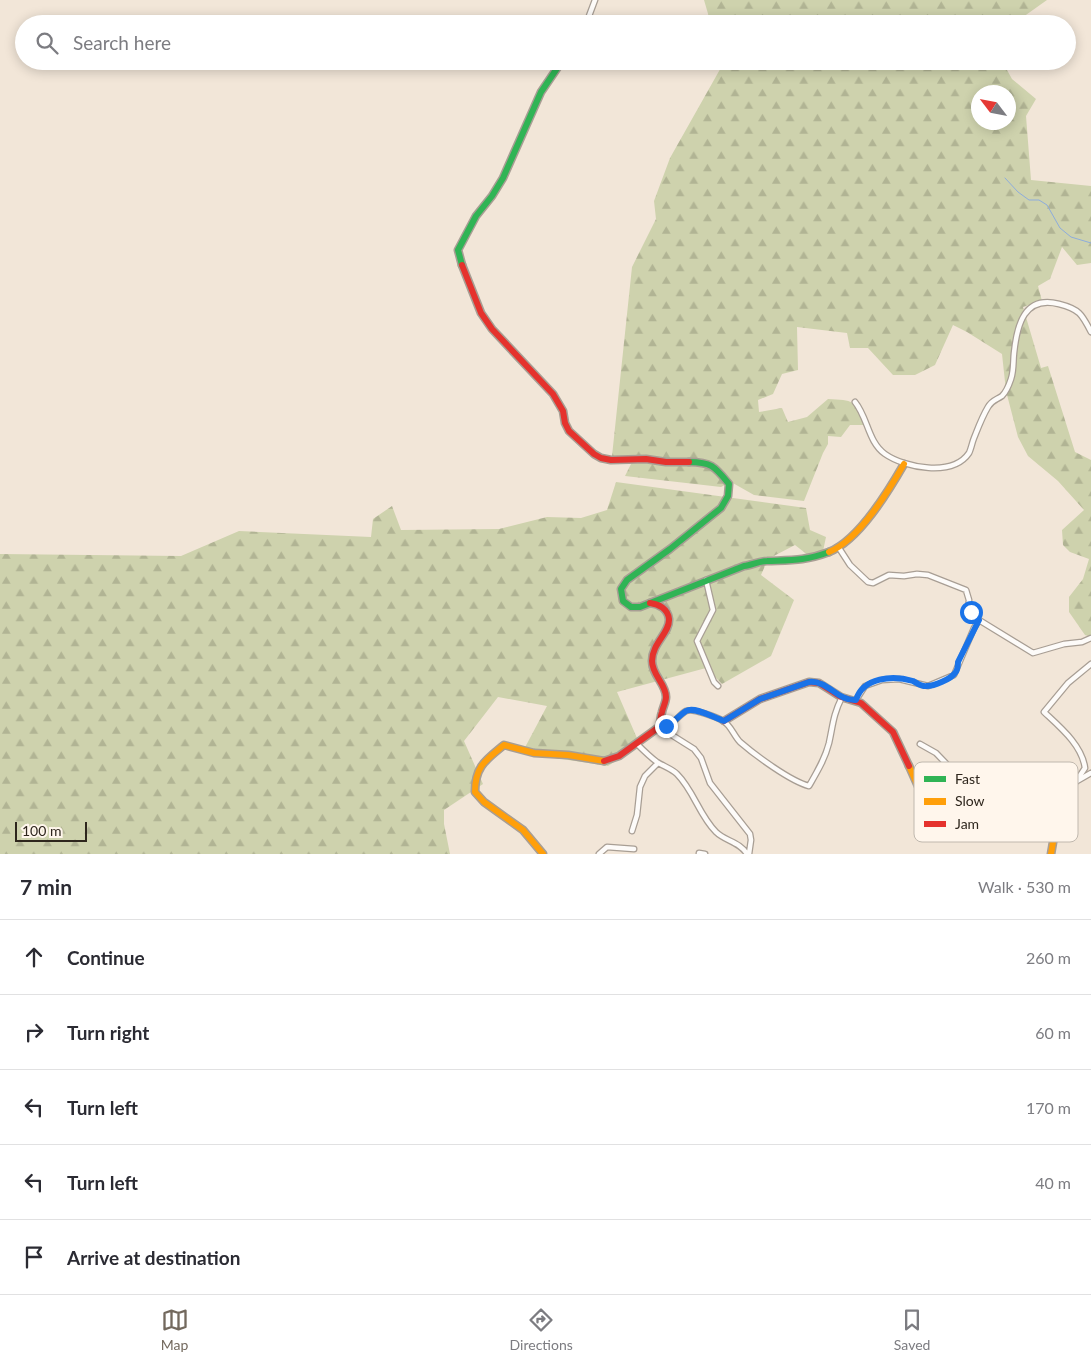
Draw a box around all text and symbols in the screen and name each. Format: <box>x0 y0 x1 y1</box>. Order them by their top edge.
search box <box>15 15 1076 70</box>
icon: search <box>33 29 61 57</box>
text: Search here <box>73 31 171 54</box>
north arrow <box>971 85 1016 130</box>
route start <box>960 601 983 624</box>
route end <box>655 715 678 738</box>
legend <box>914 762 1078 842</box>
text: Fast <box>955 770 980 787</box>
text: Slow <box>955 792 985 809</box>
text: Jam <box>955 815 979 832</box>
scale bar <box>15 819 88 842</box>
text: 100 m <box>22 822 61 839</box>
text: 7 min <box>20 874 72 899</box>
text: Walk · 530 m <box>978 877 1071 896</box>
icon: ahead <box>20 943 48 971</box>
text: Continue <box>67 946 145 969</box>
text: 260 m <box>1026 948 1071 967</box>
icon: right <box>20 1018 48 1046</box>
text: Turn right <box>67 1021 149 1044</box>
text: 60 m <box>1035 1023 1071 1042</box>
icon: left <box>20 1093 48 1121</box>
text: Turn left <box>67 1096 138 1119</box>
text: 170 m <box>1026 1098 1071 1117</box>
icon: left <box>20 1168 48 1196</box>
text: Turn left <box>67 1171 138 1194</box>
text: 40 m <box>1035 1173 1071 1192</box>
icon: arrive <box>20 1243 48 1271</box>
text: Arrive at destination <box>67 1246 240 1269</box>
tab: Map <box>161 1306 189 1353</box>
tab: Directions <box>510 1306 573 1353</box>
tab: Saved <box>894 1306 930 1353</box>

